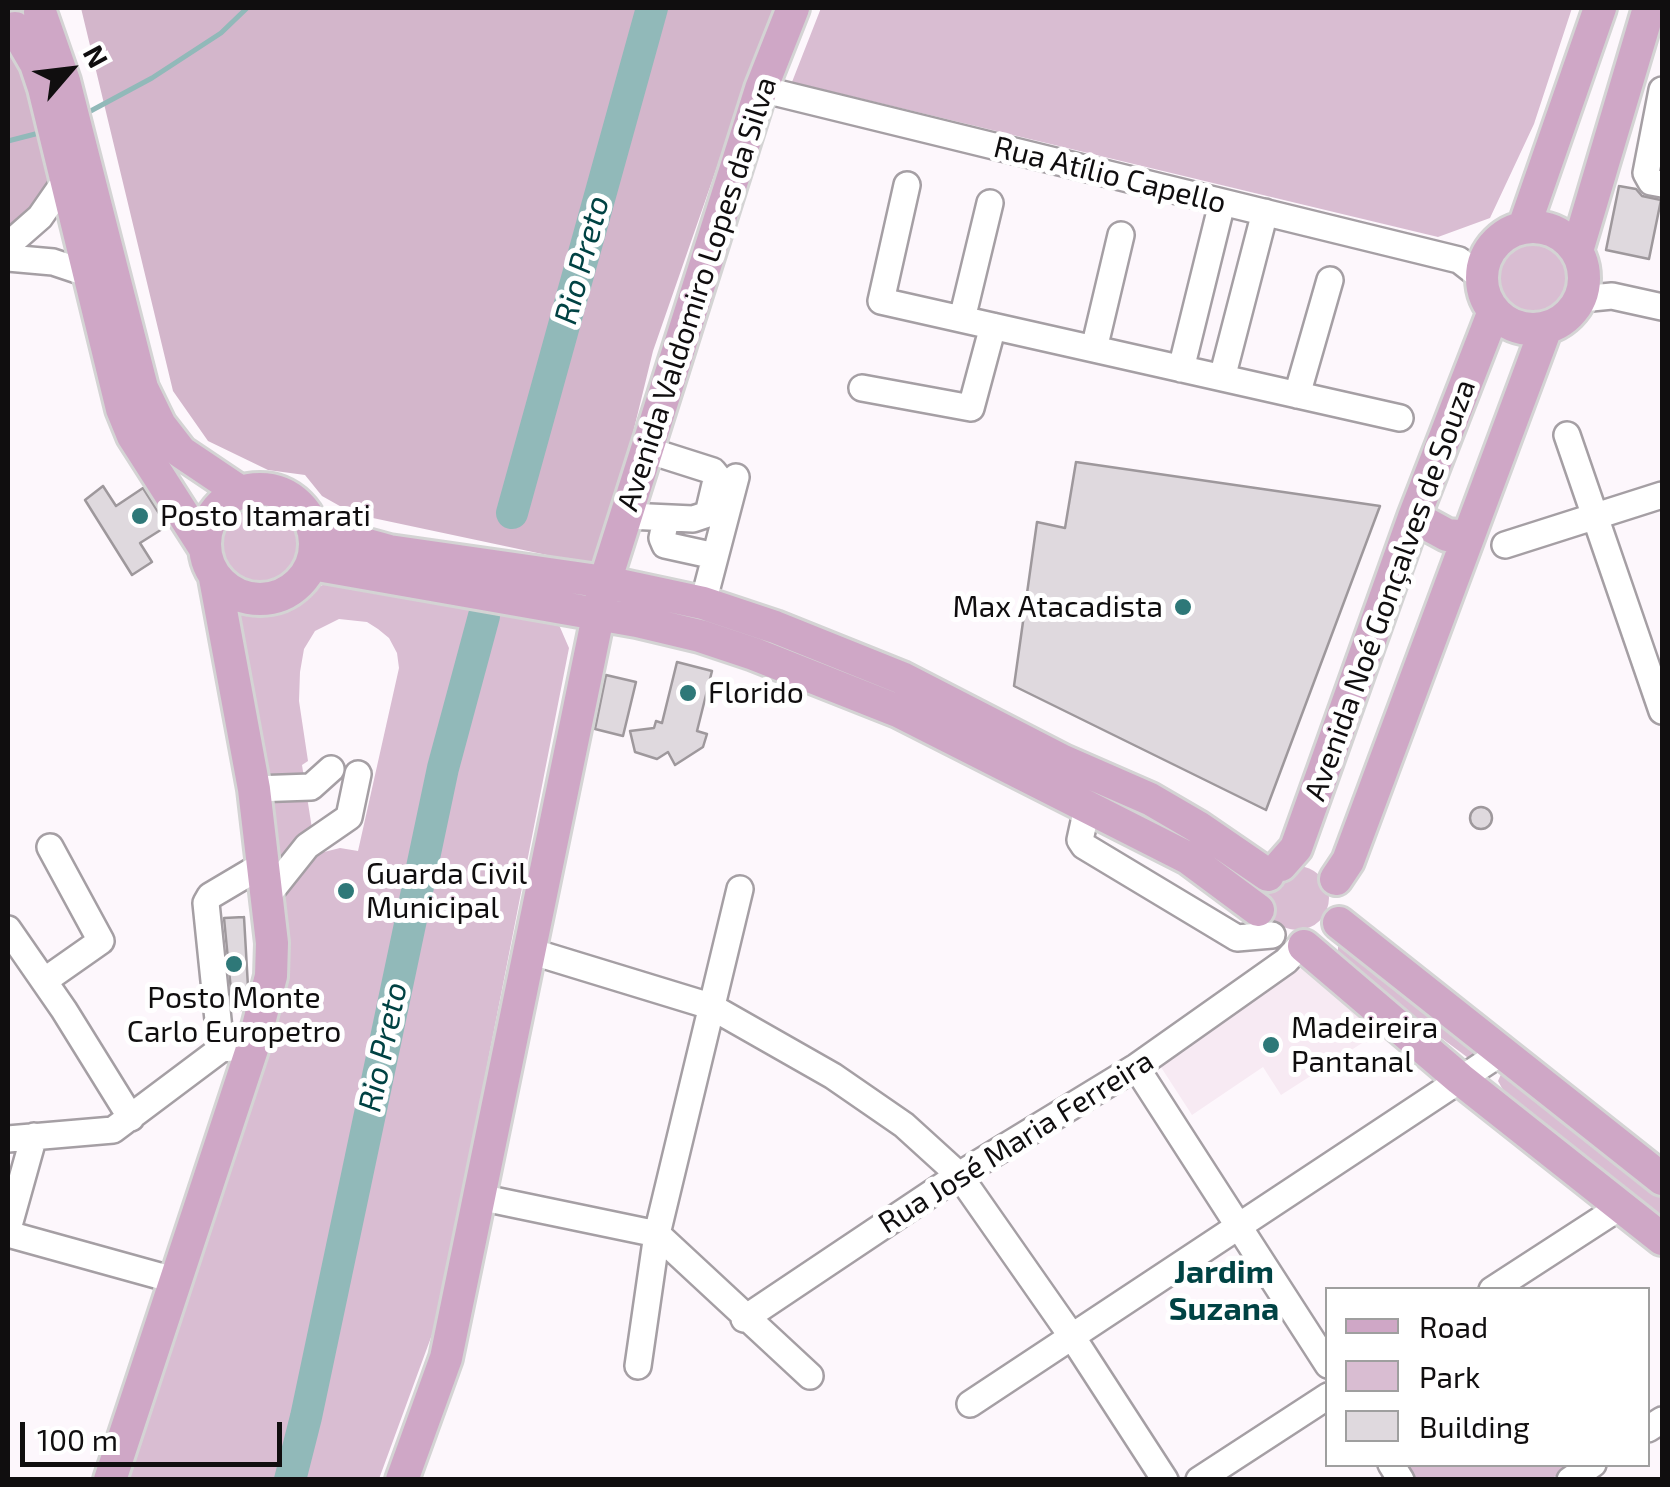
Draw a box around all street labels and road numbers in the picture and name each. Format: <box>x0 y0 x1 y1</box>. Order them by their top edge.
street label: Avenida Valdomiro Lopes da Silva <box>610 72 784 516</box>
street label: Rua Atílio Capello <box>990 129 1230 221</box>
street label: Avenida Noé Gonçalves de Souza <box>1297 375 1483 805</box>
street label: Rua José Maria Ferreira <box>872 1043 1160 1241</box>

